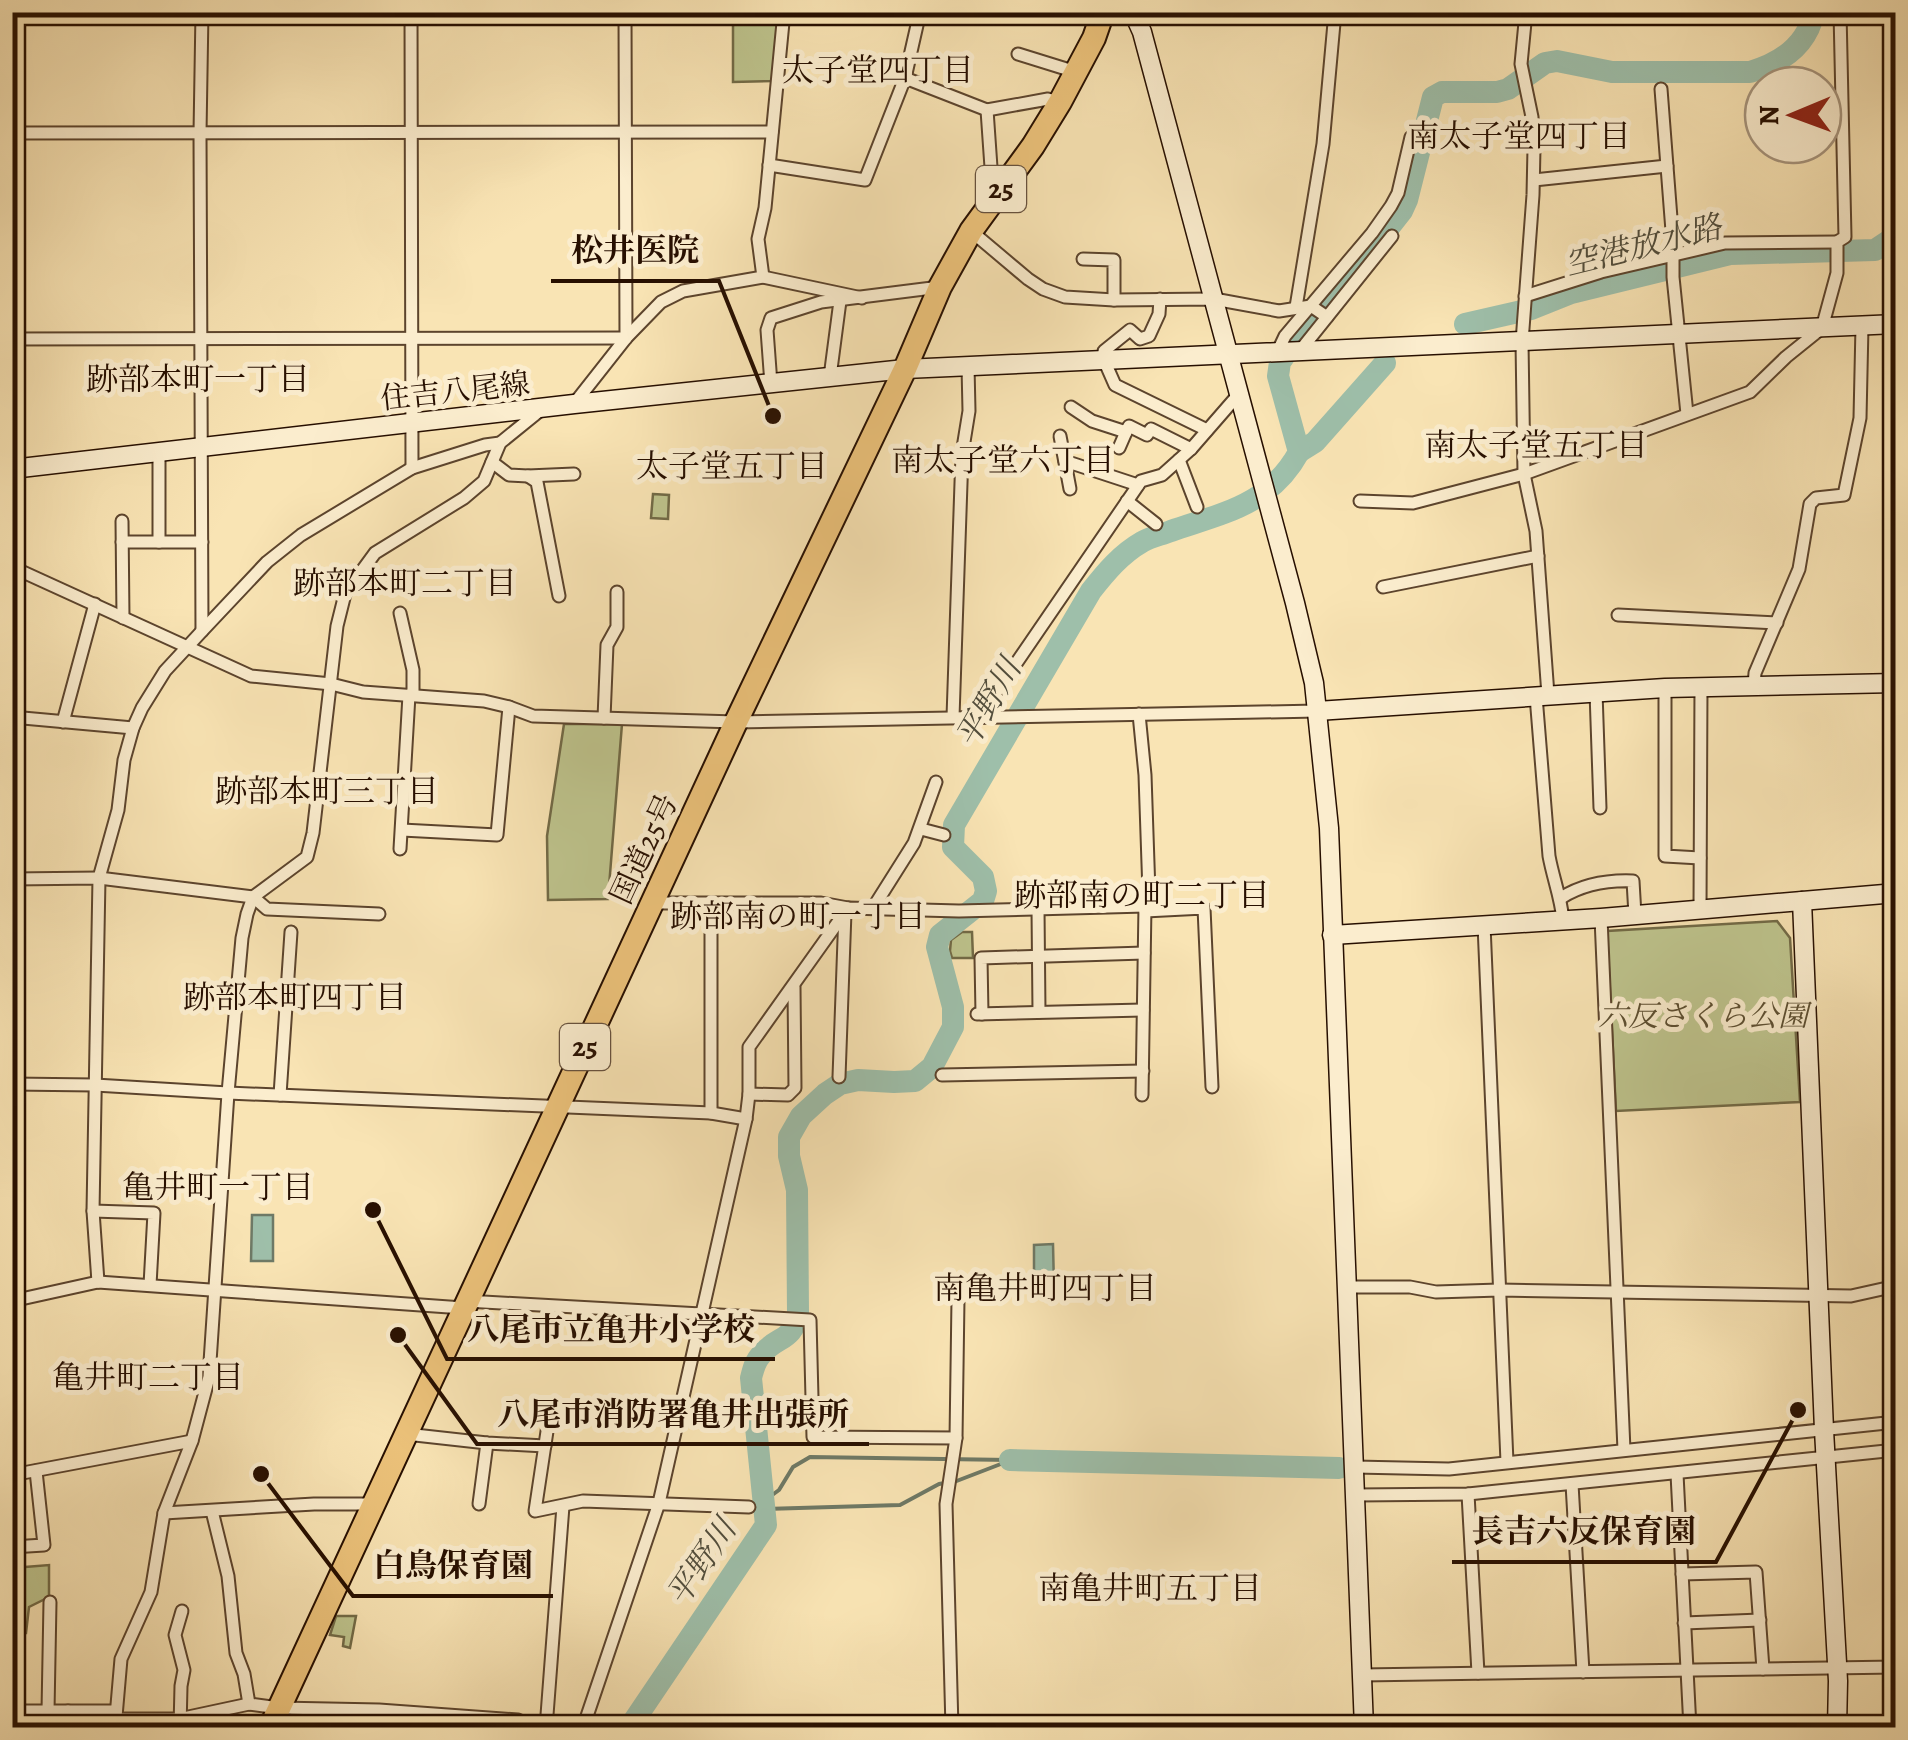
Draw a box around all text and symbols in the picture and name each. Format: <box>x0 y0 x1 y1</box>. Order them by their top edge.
district label: 太子堂四丁目 <box>782 48 974 92</box>
north arrow <box>1743 65 1843 165</box>
text: N <box>1750 105 1788 126</box>
district label: 南太子堂四丁目 <box>1407 114 1631 158</box>
road number: 25 <box>976 166 1026 212</box>
water label: 空港放水路 <box>1560 204 1728 286</box>
callout: 松井医院 <box>551 219 719 281</box>
text: 松井医院 <box>571 228 699 272</box>
district label: 跡部本町一丁目 <box>86 357 310 401</box>
street label: 住吉八尾線 <box>378 363 532 419</box>
district label: 南太子堂五丁目 <box>1424 423 1648 467</box>
district label: 南太子堂六丁目 <box>891 438 1115 482</box>
district label: 太子堂五丁目 <box>636 444 828 488</box>
district label: 跡部本町二丁目 <box>293 561 517 605</box>
water label: 平野川 <box>945 648 1033 756</box>
district label: 跡部本町三丁目 <box>215 769 439 813</box>
street label: 国道25号 <box>601 787 687 911</box>
district label: 跡部南の町二丁目 <box>1014 873 1270 917</box>
district label: 跡部南の町一丁目 <box>670 894 926 938</box>
district label: 跡部本町四丁目 <box>183 975 407 1019</box>
park label: 六反さくら公園 <box>1598 996 1813 1036</box>
road number: 25 <box>560 1024 610 1070</box>
district label: 亀井町一丁目 <box>122 1165 314 1209</box>
district label: 南亀井町四丁目 <box>933 1266 1157 1310</box>
callout: 八尾市立亀井小学校 <box>447 1297 775 1359</box>
text: 八尾市立亀井小学校 <box>467 1307 755 1351</box>
district label: 亀井町二丁目 <box>52 1355 244 1399</box>
callout: 八尾市消防署亀井出張所 <box>477 1382 869 1444</box>
text: 八尾市消防署亀井出張所 <box>497 1392 849 1436</box>
callout: 長吉六反保育園 <box>1452 1500 1716 1562</box>
water label: 平野川 <box>656 1507 748 1614</box>
text: 長吉六反保育園 <box>1472 1509 1696 1553</box>
callout: 白鳥保育園 <box>353 1534 553 1596</box>
text: 白鳥保育園 <box>373 1543 533 1587</box>
district label: 南亀井町五丁目 <box>1038 1566 1262 1610</box>

